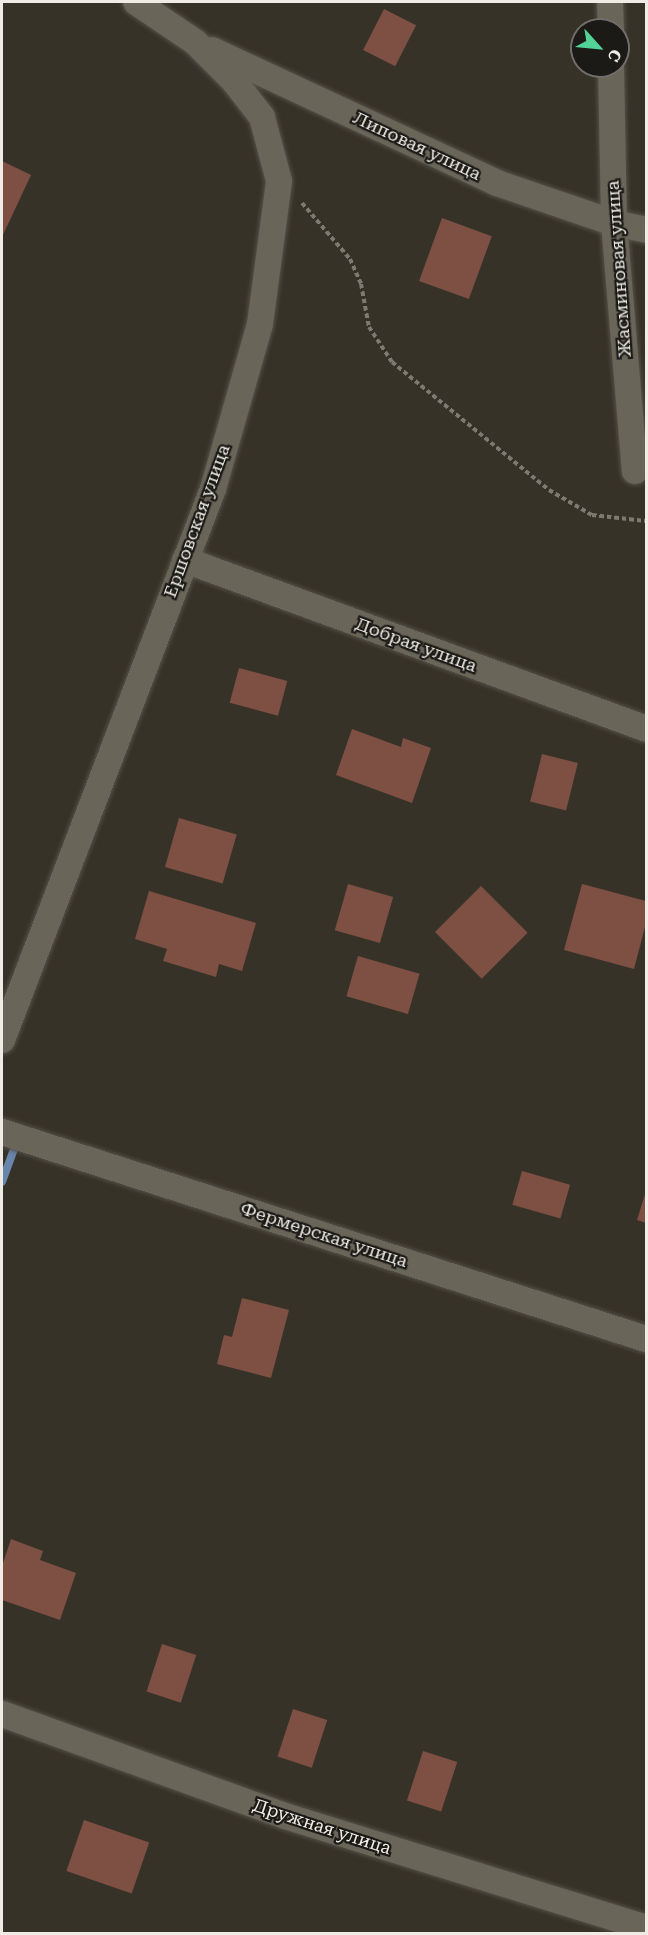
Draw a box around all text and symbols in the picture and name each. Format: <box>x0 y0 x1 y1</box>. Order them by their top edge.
north arrow <box>570 18 630 78</box>
text: С <box>604 46 626 65</box>
street label: Липовая улица <box>350 107 484 185</box>
street label: Жасминовая улица <box>602 180 636 358</box>
street label: Ершовская улица <box>159 441 235 601</box>
street label: Добрая улица <box>352 613 480 677</box>
street label: Фермерская улица <box>238 1198 410 1272</box>
street label: Дружная улица <box>250 1794 394 1860</box>

